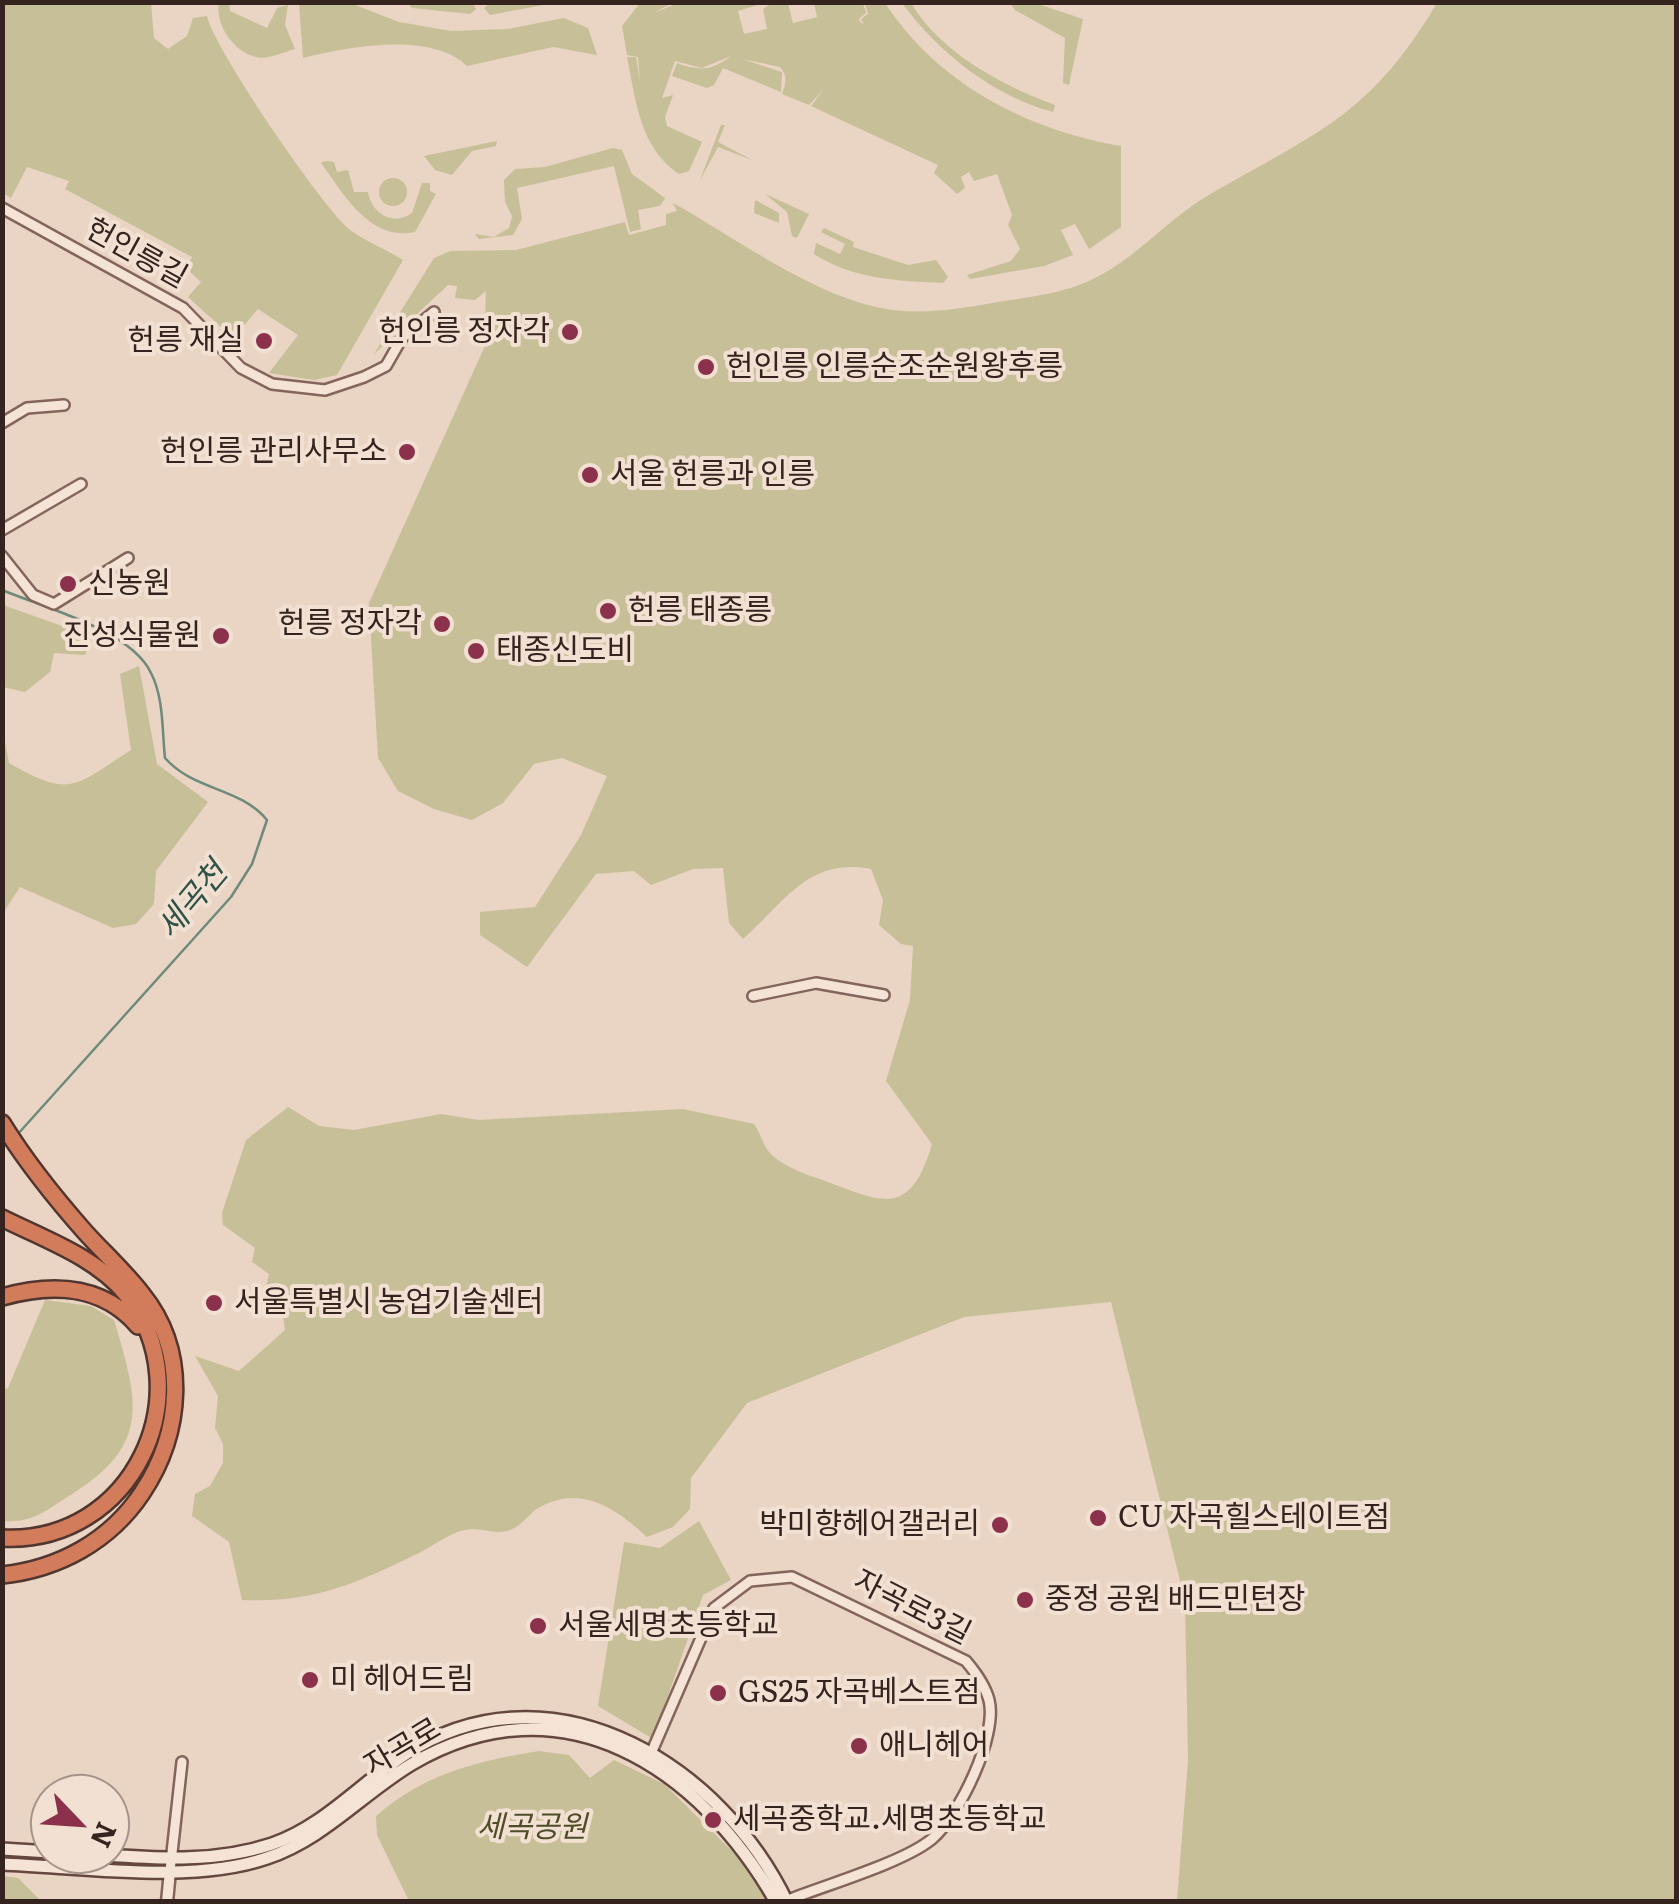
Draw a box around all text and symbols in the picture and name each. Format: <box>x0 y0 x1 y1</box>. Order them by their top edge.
street label: 헌인릉길 <box>79 211 193 297</box>
place label: 헌인릉 정자각 <box>378 314 550 350</box>
marker: 헌인릉 정자각 <box>559 321 581 343</box>
place label: 헌릉 재실 <box>128 323 244 359</box>
marker: 헌릉 재실 <box>253 330 275 352</box>
place label: 헌인릉 인릉순조순원왕후릉 <box>726 349 1063 385</box>
marker: 헌인릉 인릉순조순원왕후릉 <box>695 356 717 378</box>
place label: 헌인릉 관리사무소 <box>160 434 387 470</box>
marker: 헌인릉 관리사무소 <box>396 441 418 463</box>
place label: 서울 헌릉과 인릉 <box>610 457 815 493</box>
marker: 서울 헌릉과 인릉 <box>579 464 601 486</box>
place label: 신농원 <box>88 566 171 602</box>
marker: 신농원 <box>57 573 79 595</box>
place label: 헌릉 태종릉 <box>628 593 772 629</box>
marker: 헌릉 태종릉 <box>597 600 619 622</box>
place label: 헌릉 정자각 <box>278 606 422 642</box>
marker: 헌릉 정자각 <box>431 613 453 635</box>
place label: 진성식물원 <box>63 618 201 654</box>
marker: 진성식물원 <box>210 625 232 647</box>
place label: 태종신도비 <box>496 633 634 669</box>
marker: 태종신도비 <box>465 640 487 662</box>
water label: 세곡천 <box>150 855 236 947</box>
place label: 서울특별시 농업기술센터 <box>234 1285 544 1321</box>
marker: 서울특별시 농업기술센터 <box>203 1292 225 1314</box>
place label: CU 자곡힐스테이트점 <box>1118 1500 1390 1536</box>
place label: 박미향헤어갤러리 <box>759 1507 980 1543</box>
marker: CU 자곡힐스테이트점 <box>1087 1507 1109 1529</box>
marker: 박미향헤어갤러리 <box>989 1514 1011 1536</box>
street label: 자곡로3길 <box>847 1563 977 1653</box>
place label: 중정 공원 배드민턴장 <box>1045 1582 1305 1618</box>
marker: 중정 공원 배드민턴장 <box>1014 1589 1036 1611</box>
place label: 서울세명초등학교 <box>558 1608 779 1644</box>
marker: 서울세명초등학교 <box>527 1615 549 1637</box>
place label: 미 헤어드림 <box>330 1662 474 1698</box>
marker: 미 헤어드림 <box>299 1669 321 1691</box>
place label: GS25 자곡베스트점 <box>738 1675 981 1711</box>
marker: GS25 자곡베스트점 <box>707 1682 729 1704</box>
street label: 자곡로 <box>358 1711 448 1785</box>
place label: 애니헤어 <box>879 1728 989 1764</box>
marker: 애니헤어 <box>848 1735 870 1757</box>
north arrow <box>30 1774 130 1874</box>
place label: 세곡중학교.세명초등학교 <box>733 1802 1047 1838</box>
marker: 세곡중학교.세명초등학교 <box>702 1809 724 1831</box>
park label: 세곡공원 <box>477 1810 587 1846</box>
text: N <box>81 1816 129 1855</box>

